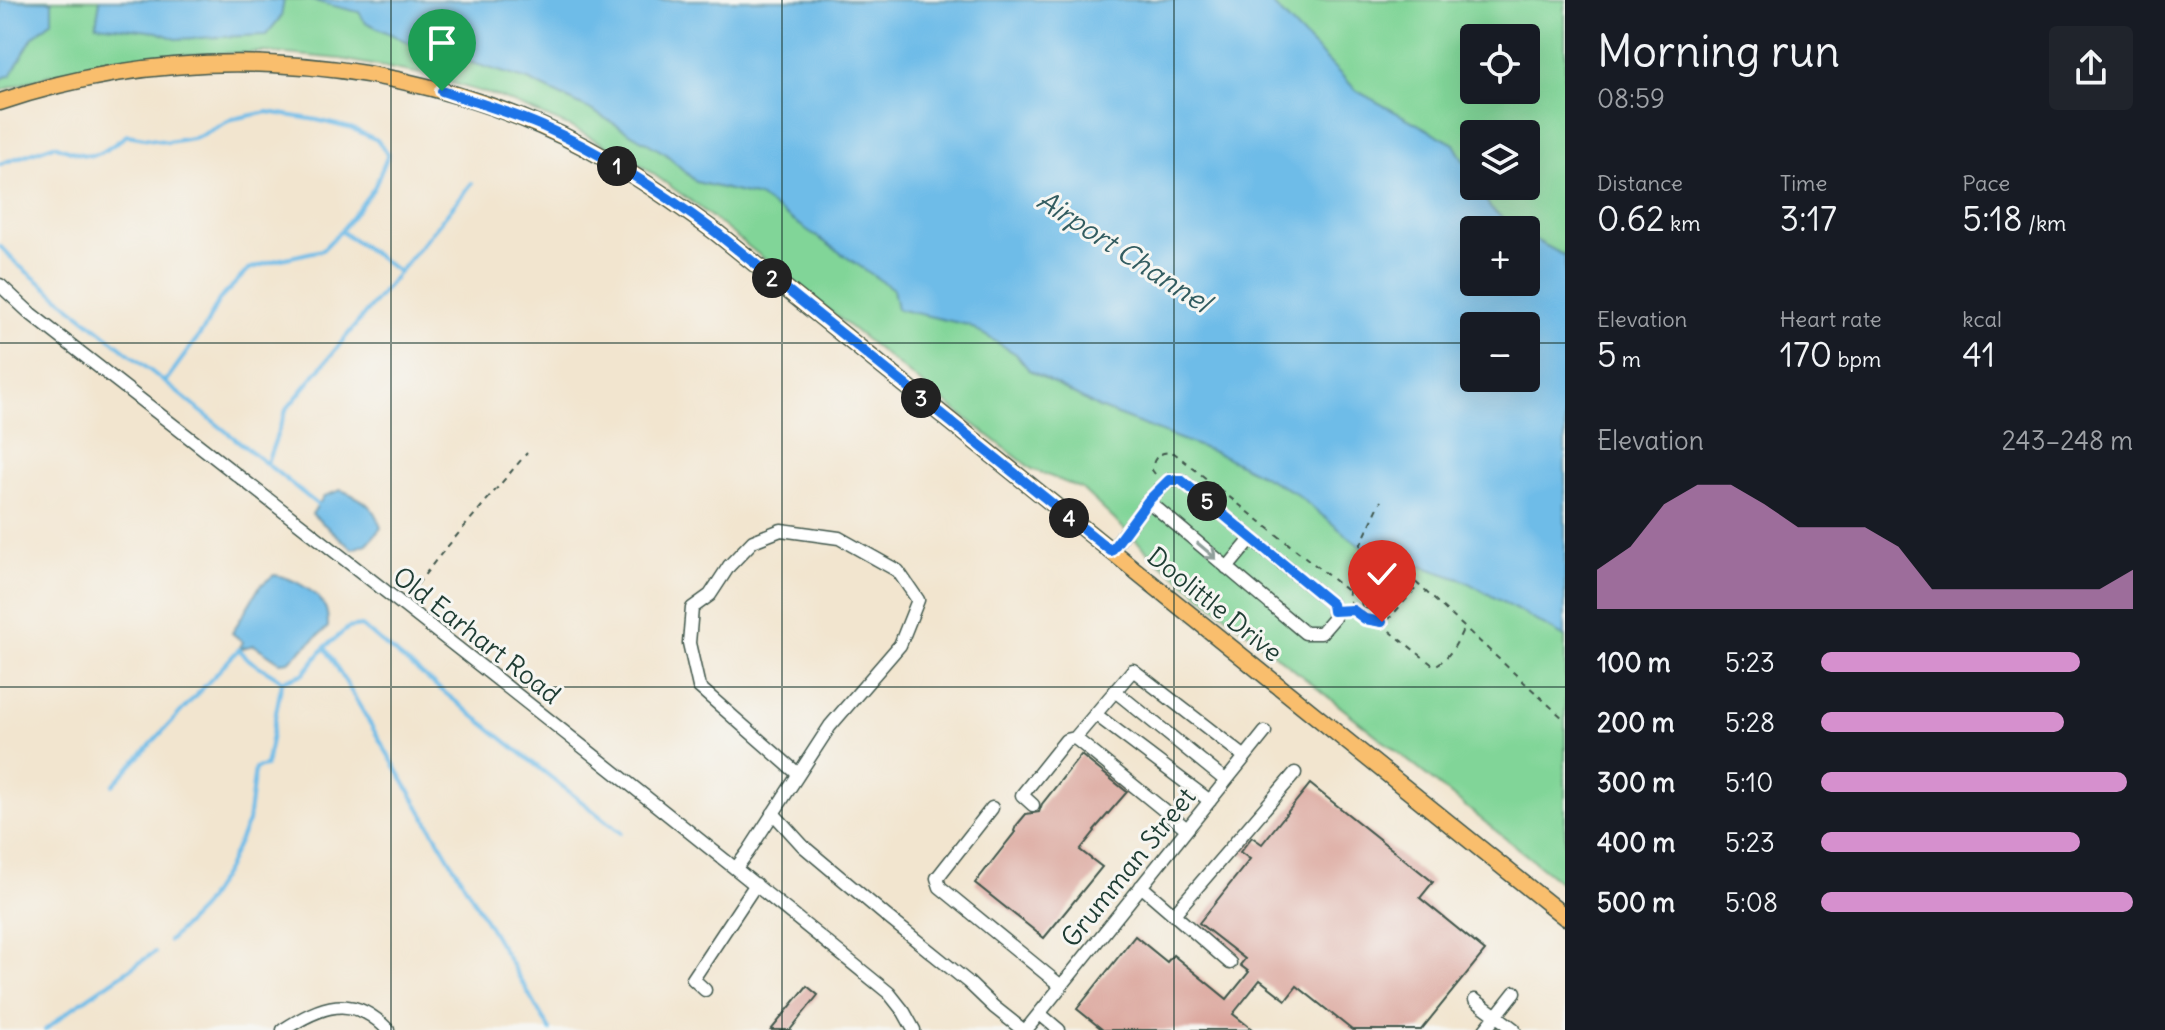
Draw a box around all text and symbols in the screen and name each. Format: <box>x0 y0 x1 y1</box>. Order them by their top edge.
pin <box>408 9 476 91</box>
icon: arrive <box>420 21 464 65</box>
map controls <box>1460 24 1540 392</box>
button: locate <box>1460 24 1540 104</box>
text: Morning run <box>1597 24 1840 79</box>
button: share <box>2049 26 2133 110</box>
text: 08:59 <box>1597 82 1665 115</box>
button: layers <box>1460 120 1540 200</box>
pin: 1 <box>597 146 637 186</box>
text: 1 <box>613 152 621 180</box>
text: Distance <box>1597 169 1683 197</box>
text: Time <box>1780 169 1827 197</box>
text: Pace <box>1962 169 2010 197</box>
water label: Airport Channel <box>1031 182 1220 322</box>
text: 0.62 <box>1597 197 1665 240</box>
text: 3:17 <box>1780 197 1837 240</box>
text: 5:18 <box>1962 197 2023 240</box>
text: km <box>1665 209 1700 237</box>
text: /km <box>2023 209 2066 237</box>
button: + <box>1460 216 1540 296</box>
pin: 2 <box>752 258 792 298</box>
text: 2 <box>766 264 778 292</box>
text: Elevation <box>1597 305 1687 333</box>
text: Heart rate <box>1780 305 1882 333</box>
text: kcal <box>1962 305 2002 333</box>
button: − <box>1460 312 1540 392</box>
text: 5 <box>1597 333 1617 376</box>
text: 170 <box>1780 333 1832 376</box>
text: 41 <box>1962 333 1995 376</box>
text: m <box>1617 345 1641 373</box>
text: bpm <box>1832 345 1881 373</box>
pin: 3 <box>901 378 941 418</box>
text: 3 <box>915 384 927 412</box>
text: Elevation <box>1597 424 1704 457</box>
text: 243–248 m <box>2002 424 2133 457</box>
pin: 5 <box>1187 481 1227 521</box>
text: 5 <box>1201 487 1213 515</box>
pin: 4 <box>1049 498 1089 538</box>
text: 4 <box>1063 504 1075 532</box>
street label: Doolittle Drive <box>1141 539 1289 669</box>
pin <box>1348 540 1416 622</box>
one-way arrow <box>1197 542 1217 560</box>
icon: check <box>1360 552 1404 596</box>
street label: Old Earhart Road <box>386 559 568 711</box>
text: 100 m <box>1597 646 1671 679</box>
text: 5:23 <box>1725 646 1775 679</box>
text: 200 m <box>1597 706 1674 739</box>
text: 5:28 <box>1725 706 1775 739</box>
text: 300 m <box>1597 766 1675 799</box>
text: 5:10 <box>1725 766 1773 799</box>
street label: Grumman Street <box>1054 780 1203 953</box>
text: 400 m <box>1597 826 1675 859</box>
text: 5:23 <box>1725 826 1775 859</box>
text: 500 m <box>1597 886 1675 919</box>
text: 5:08 <box>1725 886 1778 919</box>

